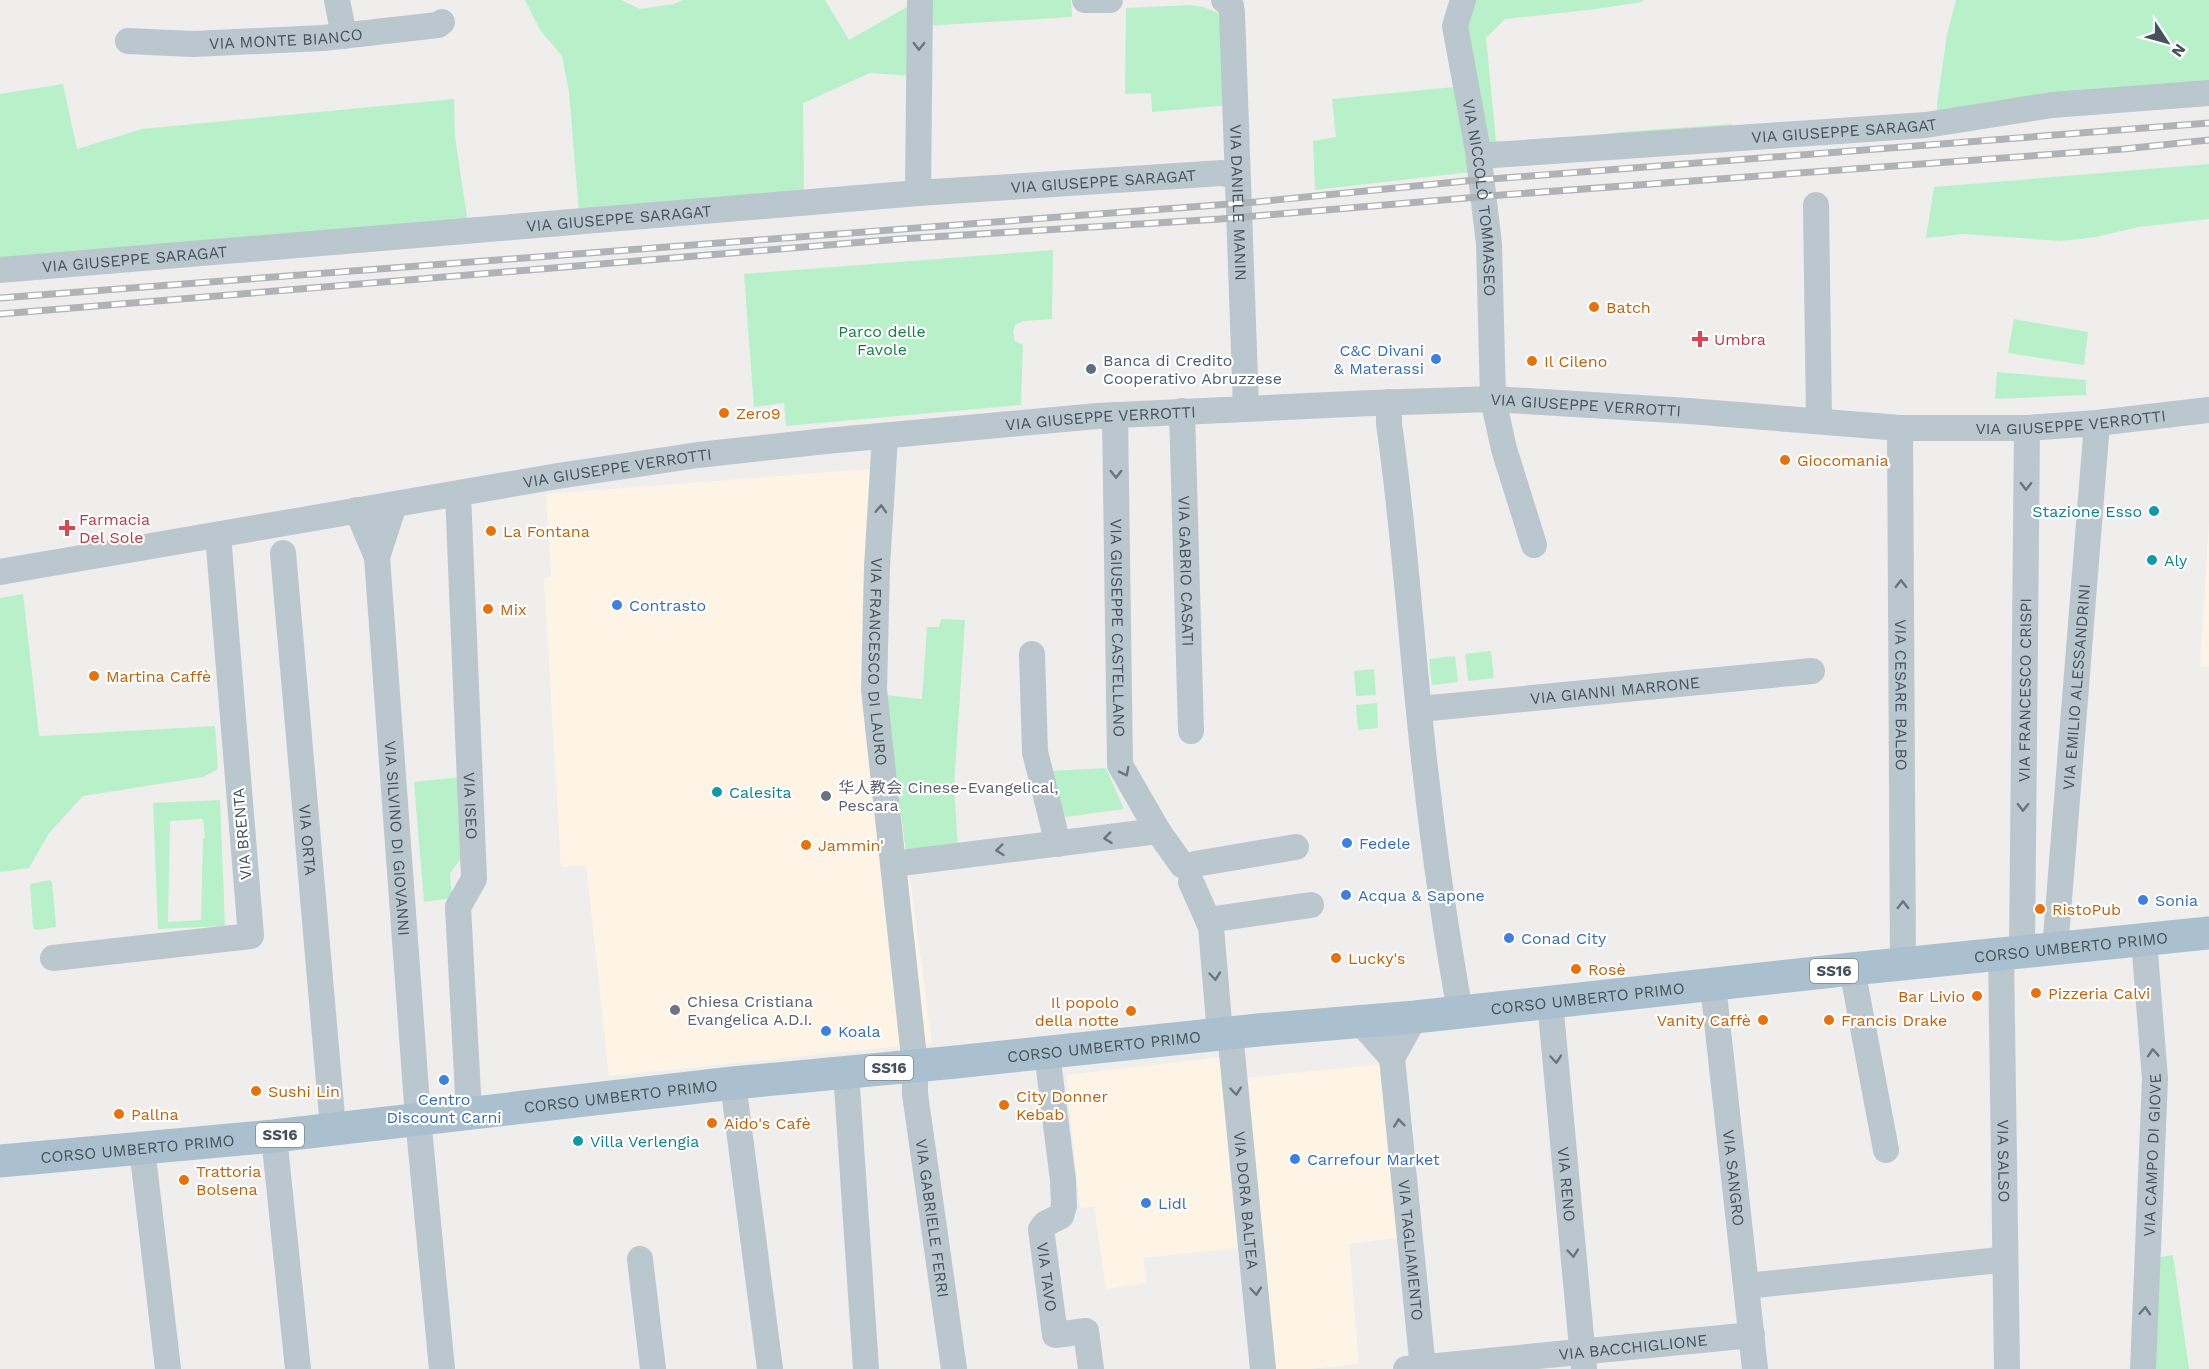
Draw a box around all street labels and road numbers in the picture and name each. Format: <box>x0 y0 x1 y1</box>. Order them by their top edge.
street label: VIA MONTE BIANCO <box>209 24 363 53</box>
street label: VIA NICCOLÒ TOMMASEO <box>1459 98 1500 296</box>
street label: VIA GIUSEPPE SARAGAT <box>1751 114 1939 147</box>
street label: VIA DANIELE MANIN <box>1226 124 1251 281</box>
street label: VIA GIUSEPPE SARAGAT <box>1010 165 1197 196</box>
street label: VIA GIUSEPPE SARAGAT <box>525 201 713 235</box>
street label: VIA GIUSEPPE SARAGAT <box>41 241 228 276</box>
street label: VIA GIUSEPPE VERROTTI <box>1490 389 1682 420</box>
street label: VIA GIUSEPPE VERROTTI <box>1004 402 1196 434</box>
street label: VIA GIUSEPPE VERROTTI <box>1975 406 2167 438</box>
street label: VIA GIUSEPPE VERROTTI <box>521 444 713 491</box>
street label: VIA GABRIO CASATI <box>1175 495 1198 647</box>
street label: VIA GIUSEPPE CASTELLANO <box>1107 519 1129 737</box>
street label: VIA FRANCESCO DI LAURO <box>864 557 892 767</box>
street label: VIA EMILIO ALESSANDRINI <box>2058 583 2094 791</box>
street label: VIA FRANCESCO CRISPI <box>2014 598 2035 782</box>
street label: VIA CESARE BALBO <box>1892 619 1911 771</box>
street label: VIA GIANNI MARRONE <box>1529 672 1701 708</box>
street label: VIA SILVINO DI GIOVANNI <box>381 740 414 937</box>
street label: VIA ISEO <box>460 772 482 840</box>
street label: VIA BRENTA <box>228 787 255 881</box>
street label: VIA ORTA <box>295 803 321 877</box>
street label: CORSO UMBERTO PRIMO <box>1973 928 2169 966</box>
road number: SS16 <box>1810 959 1858 983</box>
street label: CORSO UMBERTO PRIMO <box>1490 978 1685 1018</box>
street label: CORSO UMBERTO PRIMO <box>1006 1027 1202 1066</box>
road number: SS16 <box>865 1056 913 1080</box>
street label: VIA CAMPO DI GIOVE <box>2139 1073 2165 1237</box>
street label: CORSO UMBERTO PRIMO <box>523 1075 718 1117</box>
street label: VIA SALSO <box>1994 1119 2014 1203</box>
road number: SS16 <box>256 1123 304 1147</box>
street label: VIA SANGRO <box>1719 1129 1749 1227</box>
street label: CORSO UMBERTO PRIMO <box>40 1130 235 1167</box>
street label: VIA DORA BALTEA <box>1230 1130 1263 1271</box>
street label: VIA GABRIELE FERRI <box>912 1138 953 1299</box>
street label: VIA RENO <box>1554 1146 1580 1222</box>
street label: VIA TAGLIAMENTO <box>1395 1178 1428 1322</box>
street label: VIA TAVO <box>1033 1241 1061 1313</box>
street label: VIA BACCHIGLIONE <box>1558 1330 1708 1363</box>

